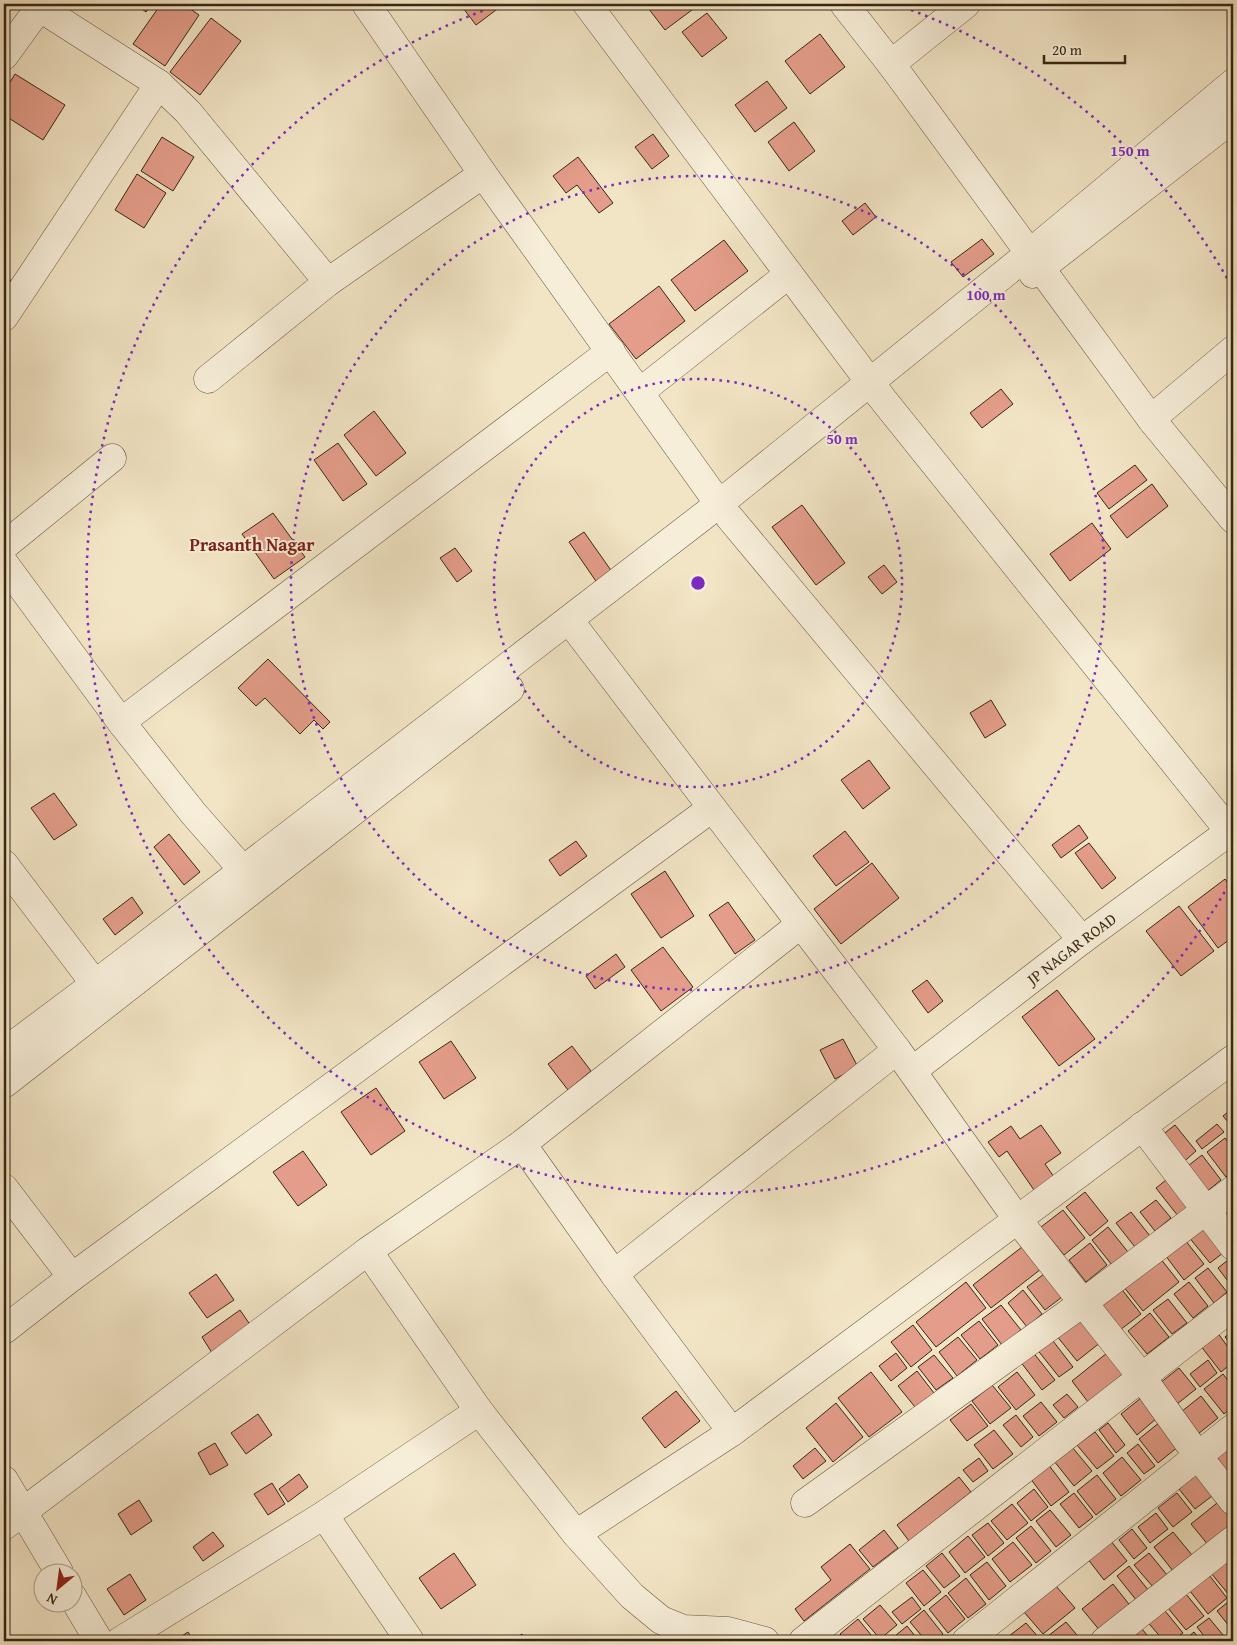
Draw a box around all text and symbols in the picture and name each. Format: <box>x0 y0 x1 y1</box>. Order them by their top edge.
scale bar <box>1044 32 1126 64</box>
text: 20 m <box>1052 39 1083 60</box>
text: 150 m <box>1110 140 1150 161</box>
text: 100 m <box>966 284 1006 305</box>
text: 50 m <box>826 428 858 449</box>
district label: Prasanth Nagar <box>189 531 315 558</box>
centre of rings <box>689 574 707 592</box>
street label: JP NAGAR ROAD <box>1020 907 1121 992</box>
north arrow <box>32 1562 82 1612</box>
text: N <box>42 1588 61 1610</box>

